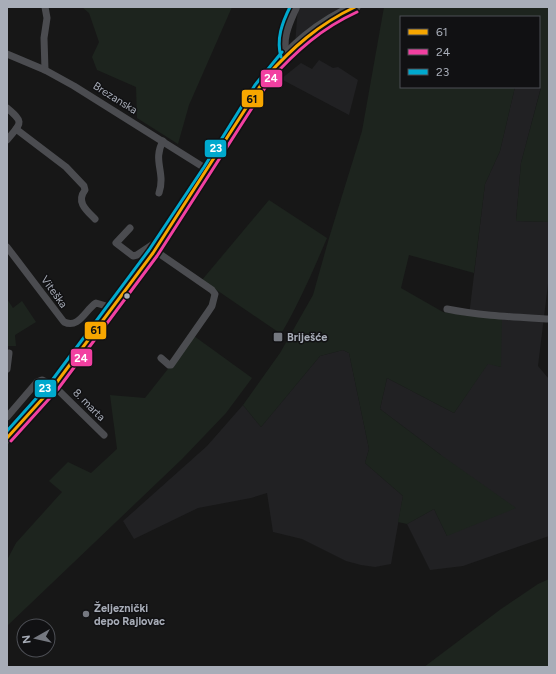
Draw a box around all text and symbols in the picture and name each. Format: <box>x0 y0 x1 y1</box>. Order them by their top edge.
legend <box>400 16 540 88</box>
text: 61 <box>436 25 448 39</box>
text: 24 <box>436 45 451 59</box>
text: 23 <box>436 65 449 79</box>
line badge: 24 <box>260 69 283 88</box>
text: 24 <box>264 72 278 85</box>
street label: Brezanska <box>91 79 139 117</box>
line badge: 61 <box>241 89 264 108</box>
text: 61 <box>246 93 258 106</box>
line badge: 23 <box>204 139 227 158</box>
text: 23 <box>210 142 222 155</box>
street label: Viteška <box>38 273 70 311</box>
unlabelled marker <box>122 291 132 301</box>
line badge: 61 <box>84 321 107 340</box>
text: 61 <box>90 324 102 337</box>
marker: Briješće <box>272 331 284 343</box>
place label: Briješće <box>287 331 327 344</box>
line badge: 24 <box>70 348 93 367</box>
text: 24 <box>74 352 88 365</box>
line badge: 23 <box>34 379 57 398</box>
text: 23 <box>39 382 51 395</box>
street label: 8. marta <box>70 386 108 424</box>
place label: Željeznički depo Rajlovac <box>94 601 165 628</box>
marker: Željeznički depo Rajlovac <box>81 609 91 619</box>
north arrow <box>16 618 56 658</box>
text: N <box>20 634 34 644</box>

